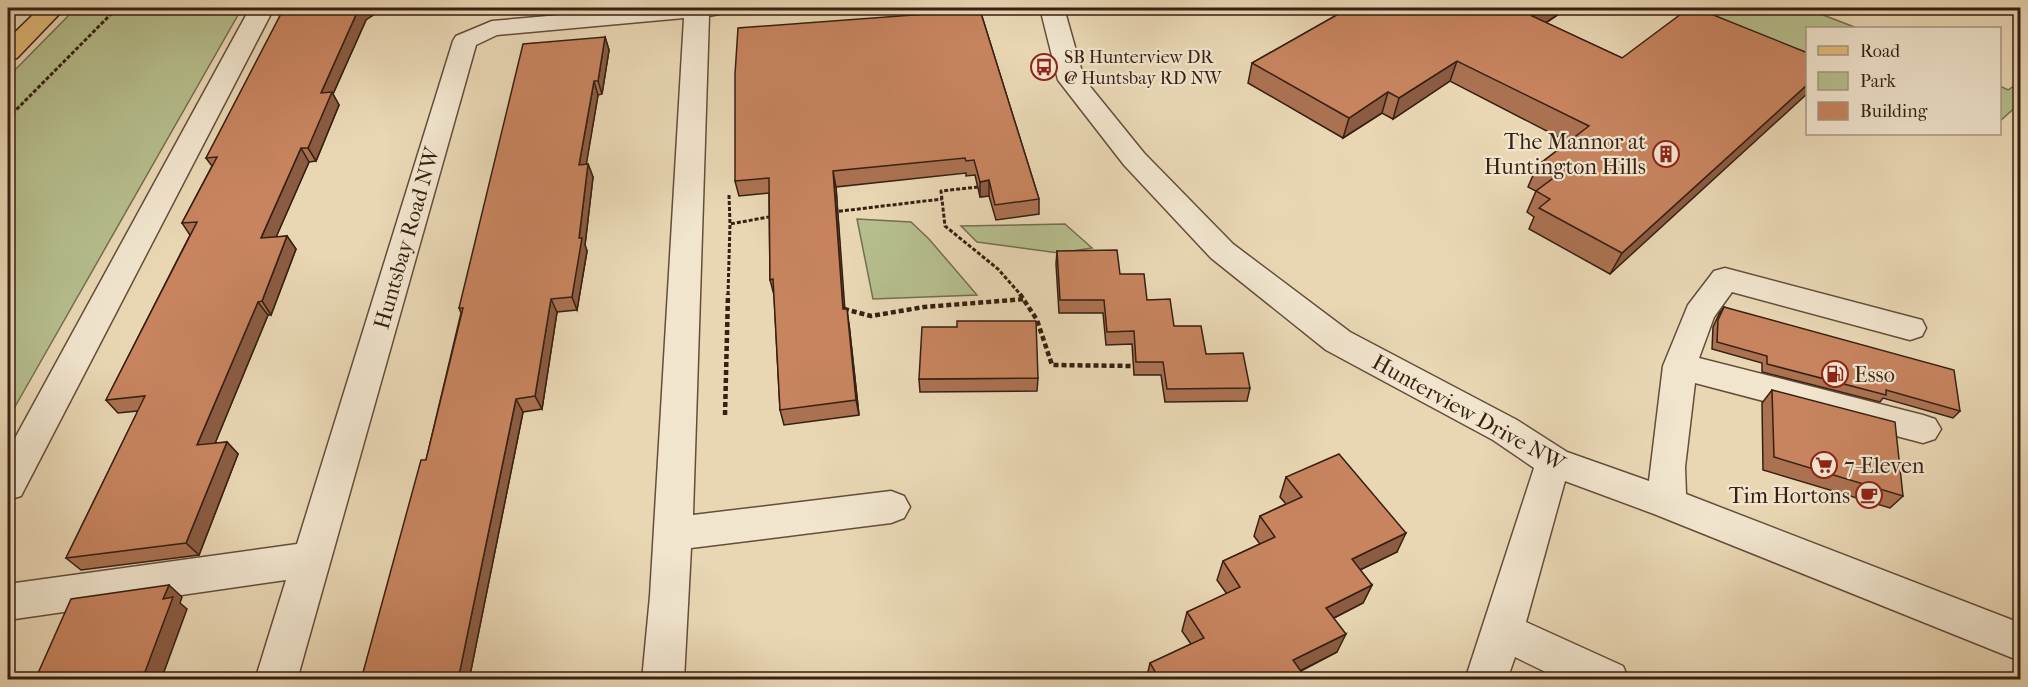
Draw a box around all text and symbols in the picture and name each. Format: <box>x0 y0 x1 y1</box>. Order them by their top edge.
legend <box>1806 27 2001 135</box>
text: Road <box>1860 41 1900 62</box>
place label: SB Hunterview DR @ Huntsbay RD NW <box>1064 47 1223 89</box>
bus stop icon: SB Hunterview DR @ Huntsbay RD NW <box>1029 52 1059 82</box>
text: Park <box>1860 71 1897 92</box>
text: Building <box>1860 101 1928 122</box>
place label: The Mannor at Huntington Hills <box>1484 129 1646 180</box>
building icon: The Mannor at Huntington Hills <box>1651 139 1681 169</box>
street label: Huntsbay Road NW <box>369 143 446 332</box>
street label: Hunterview Drive NW <box>1368 349 1571 477</box>
fuel station icon: Esso <box>1820 359 1850 389</box>
place label: Esso <box>1854 362 1895 388</box>
supermarket icon: 7-Eleven <box>1809 450 1839 480</box>
place label: 7-Eleven <box>1844 453 1925 479</box>
cafe icon: Tim Hortons <box>1854 480 1884 510</box>
place label: Tim Hortons <box>1729 483 1850 509</box>

